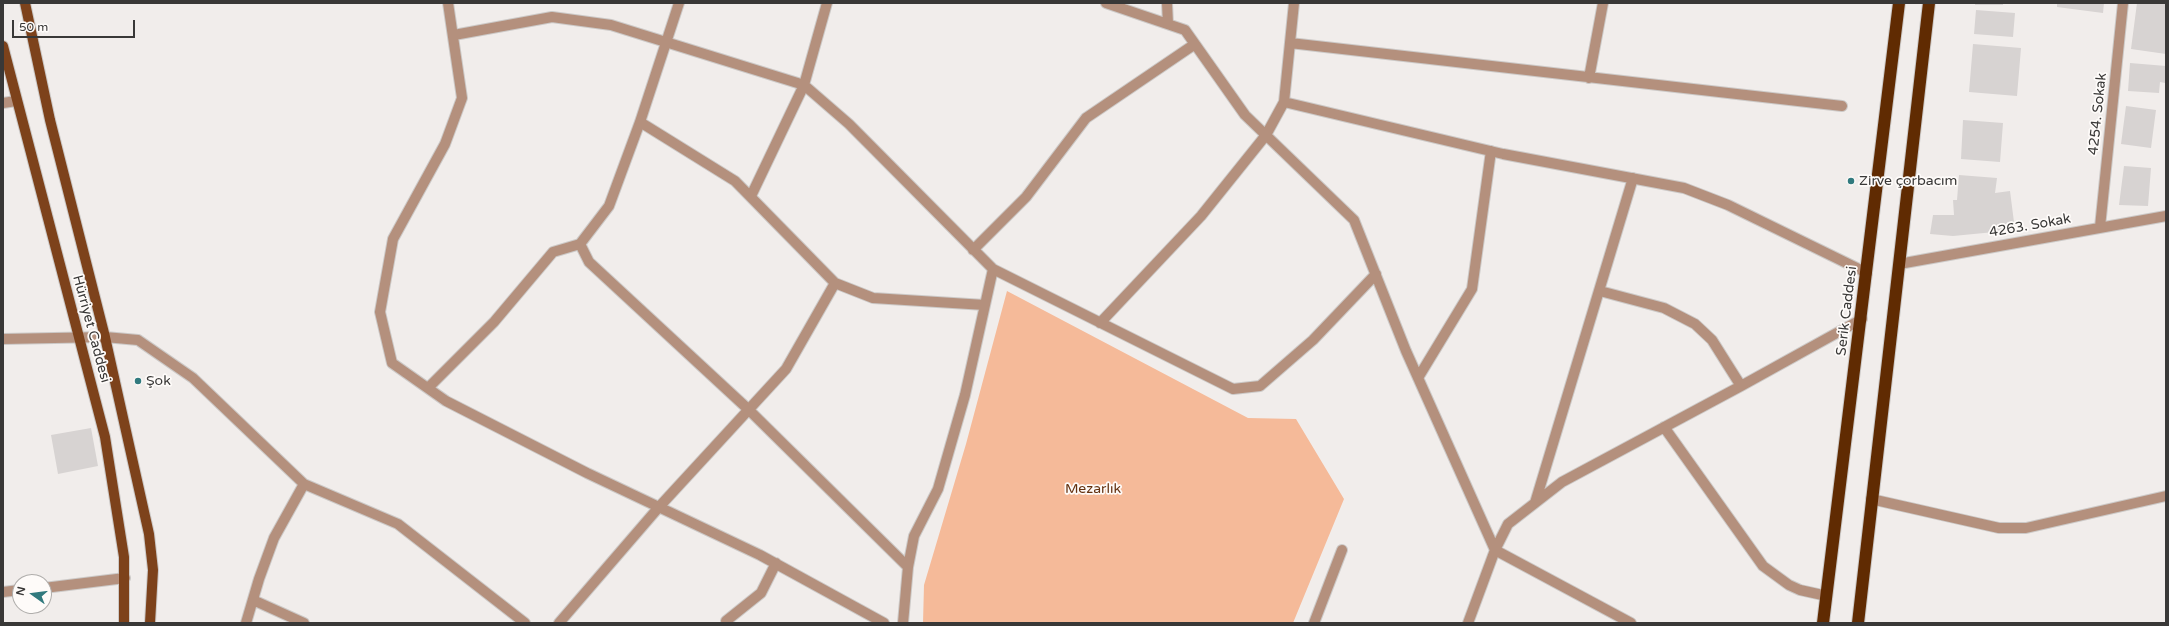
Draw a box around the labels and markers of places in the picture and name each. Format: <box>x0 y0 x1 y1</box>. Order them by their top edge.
place label: Zirve çorbacım <box>1859 173 1957 189</box>
marker: Zirve çorbacım <box>1846 176 1856 186</box>
place label: Şok <box>146 373 171 389</box>
marker: Şok <box>133 376 143 386</box>

